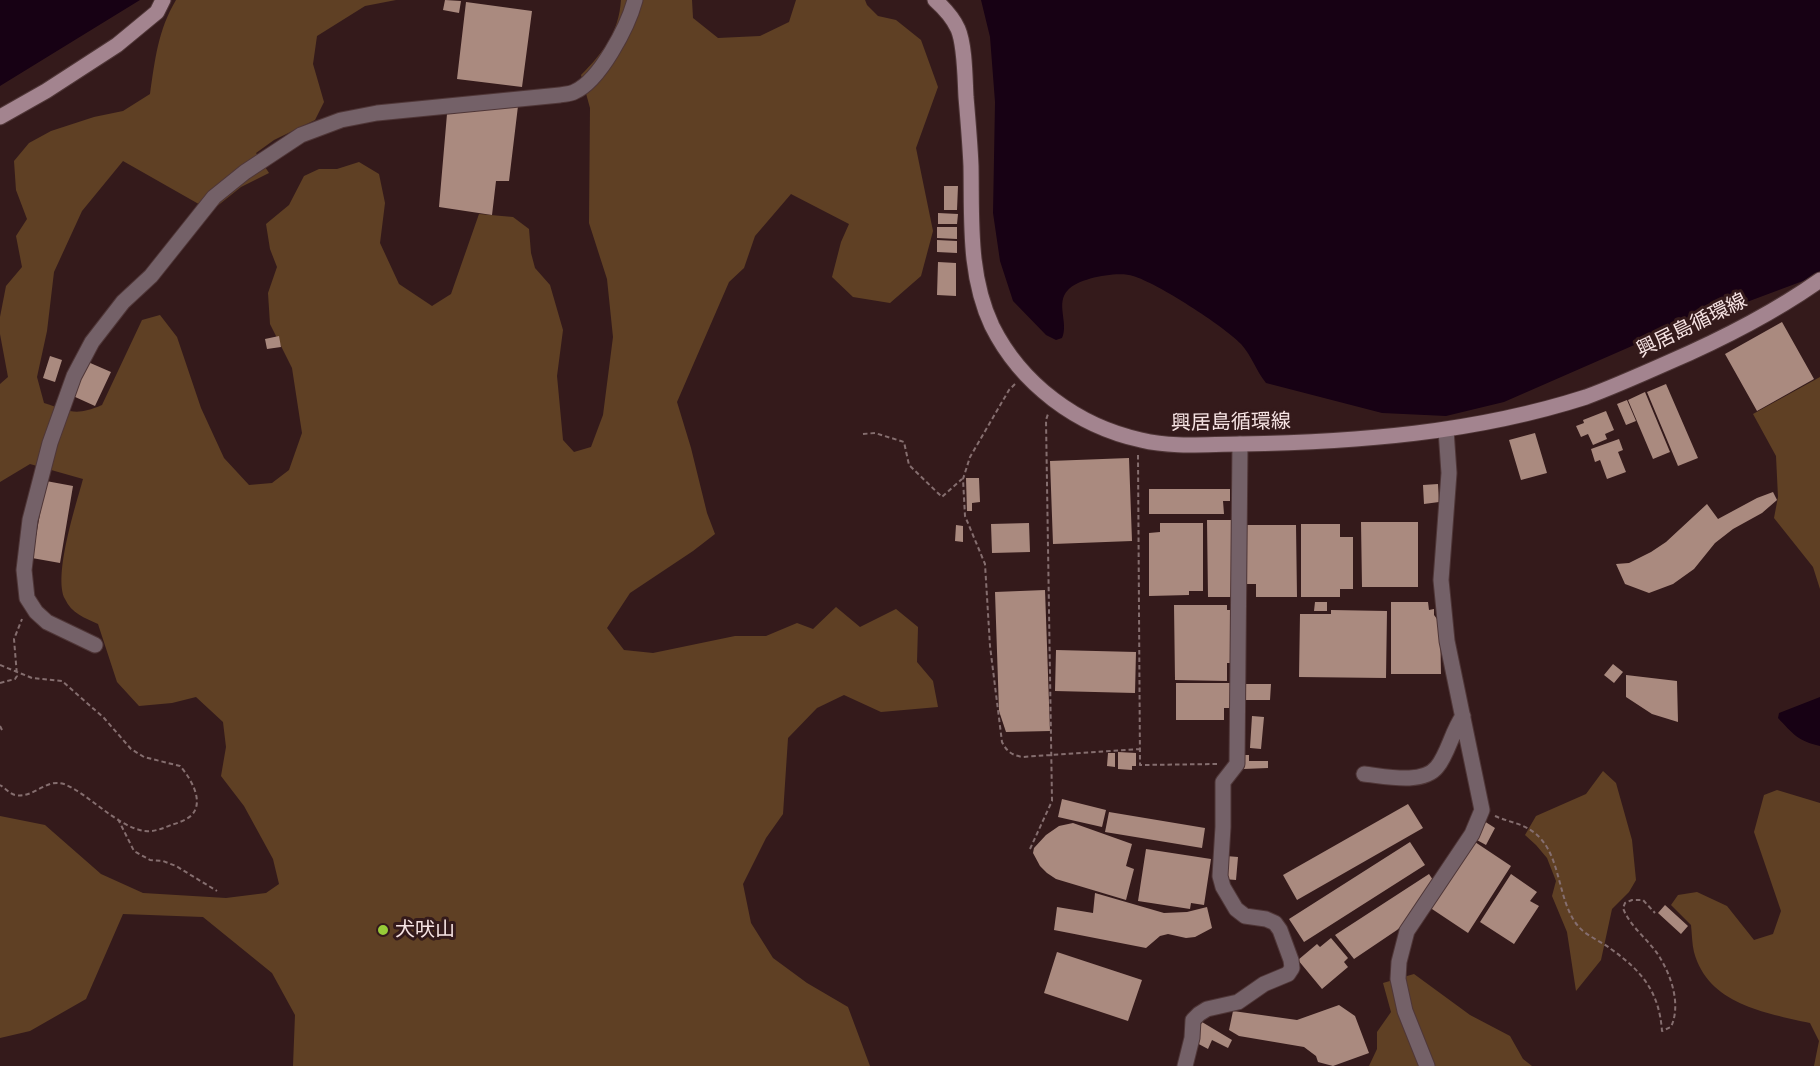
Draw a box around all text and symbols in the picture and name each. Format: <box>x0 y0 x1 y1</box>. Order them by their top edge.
street label: 興居島循環線 <box>1633 289 1751 363</box>
street label: 興居島循環線 <box>1171 410 1291 436</box>
place label: 犬吠山 <box>395 918 455 942</box>
marker: 犬吠山 <box>376 923 390 937</box>

